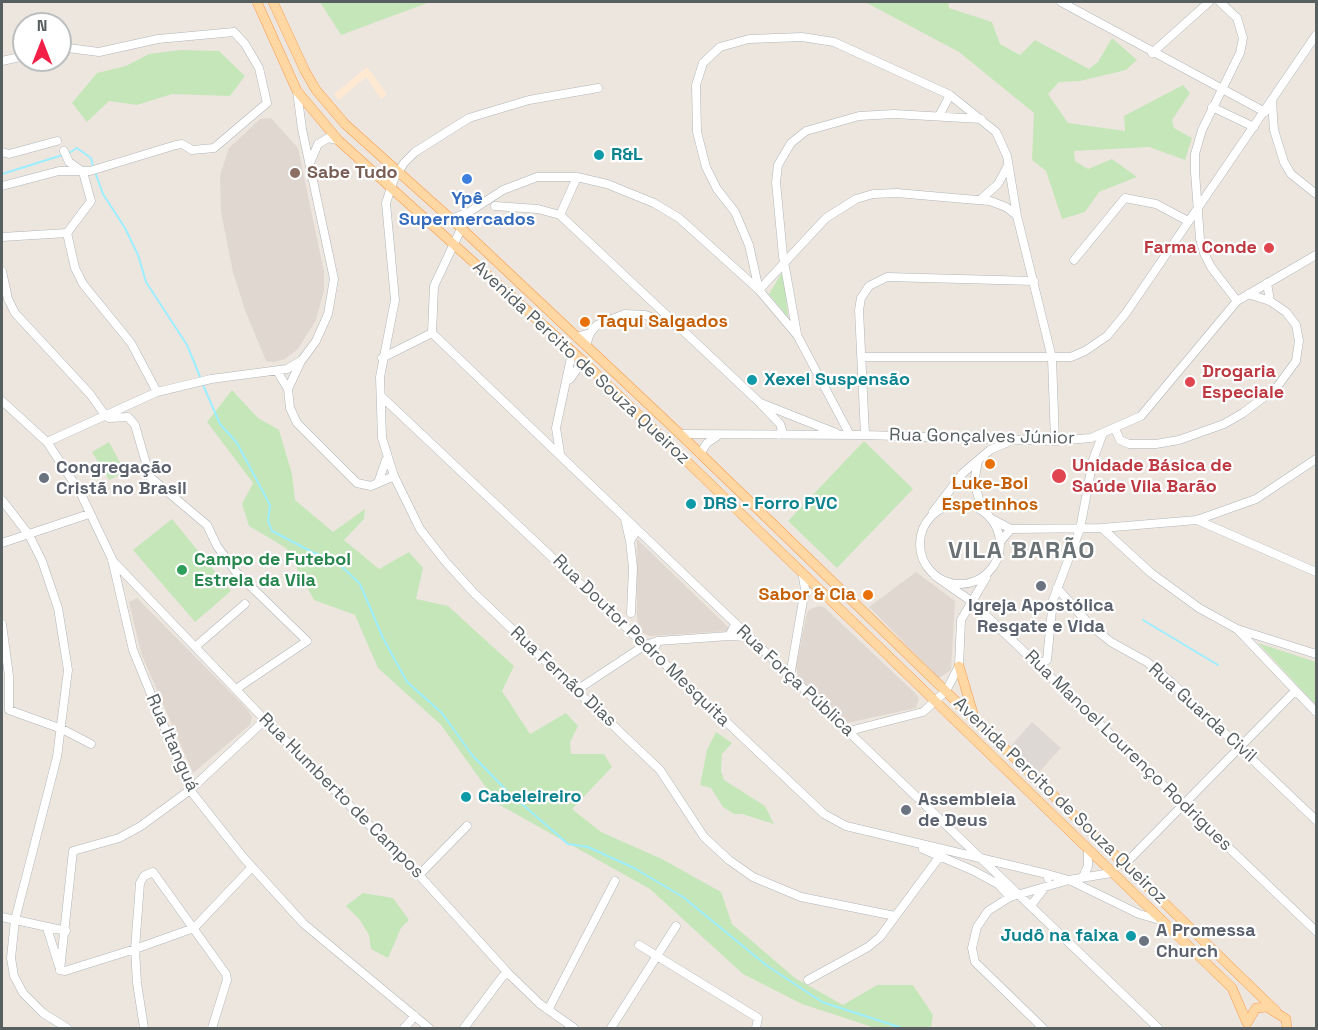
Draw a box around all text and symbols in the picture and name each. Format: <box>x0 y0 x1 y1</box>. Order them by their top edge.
north arrow <box>12 12 72 72</box>
text: N <box>37 15 47 36</box>
place label: R&L <box>611 144 643 166</box>
marker: R&L <box>592 148 606 162</box>
place label: Sabe Tudo <box>307 162 398 184</box>
marker: Sabe Tudo <box>288 166 302 180</box>
marker: Ypê Supermercados <box>460 172 474 186</box>
place label: Ypê Supermercados <box>399 188 535 230</box>
place label: Farma Conde <box>1144 237 1257 259</box>
marker: Farma Conde <box>1262 241 1276 255</box>
street label: Avenida Percito de Souza Queiroz <box>468 257 694 469</box>
place label: Taqui Salgados <box>597 311 728 333</box>
marker: Taqui Salgados <box>578 315 592 329</box>
place label: Drogaria Especiale <box>1202 361 1284 404</box>
place label: Xexel Suspensão <box>764 369 910 391</box>
marker: Xexel Suspensão <box>745 373 759 387</box>
marker: Drogaria Especiale <box>1183 375 1197 389</box>
street label: Rua Gonçalves Júnior <box>889 425 1075 449</box>
place label: Unidade Básica de Saúde Vila Barão <box>1072 455 1232 498</box>
place label: Congregação Cristã no Brasil <box>56 457 187 500</box>
marker: Luke-Boi Espetinhos <box>983 457 997 471</box>
marker: Unidade Básica de Saúde Vila Barão <box>1050 467 1068 485</box>
marker: Congregação Cristã no Brasil <box>37 471 51 485</box>
place label: Luke-Boi Espetinhos <box>942 473 1038 516</box>
place label: DRS - Forro PVC <box>703 493 838 515</box>
marker: DRS - Forro PVC <box>684 497 698 511</box>
district label: VILA BARÃO <box>948 537 1096 565</box>
place label: Campo de Futebol Estrela da Vila <box>194 549 351 592</box>
street label: Rua Doutor Pedro Mesquita <box>548 550 734 732</box>
marker: Campo de Futebol Estrela da Vila <box>175 563 189 577</box>
marker: Igreja Apostólica Resgate e Vida <box>1034 579 1048 593</box>
place label: Sabor & Cia <box>758 584 856 606</box>
marker: Sabor & Cia <box>861 588 875 602</box>
place label: Igreja Apostólica Resgate e Vida <box>968 595 1114 638</box>
street label: Rua Força Pública <box>731 621 859 741</box>
street label: Rua Fernão Dias <box>505 622 621 732</box>
street label: Rua Manoel Lourenço Rodrigues <box>1020 646 1236 856</box>
street label: Rua Guarda Civil <box>1143 659 1261 767</box>
street label: Rua Itanguá <box>141 691 203 795</box>
street label: Avenida Percito de Souza Queiroz <box>949 693 1171 909</box>
street label: Rua Humberto de Campos <box>254 709 428 883</box>
place label: Cabeleireiro <box>478 786 582 808</box>
place label: Assembleia de Deus <box>918 789 1016 832</box>
marker: Cabeleireiro <box>459 790 473 804</box>
marker: Assembleia de Deus <box>899 803 913 817</box>
place label: A Promessa Church <box>1156 920 1256 962</box>
place label: Judô na faixa <box>1001 925 1119 947</box>
marker: Judô na faixa <box>1124 929 1138 943</box>
marker: A Promessa Church <box>1137 934 1151 948</box>

